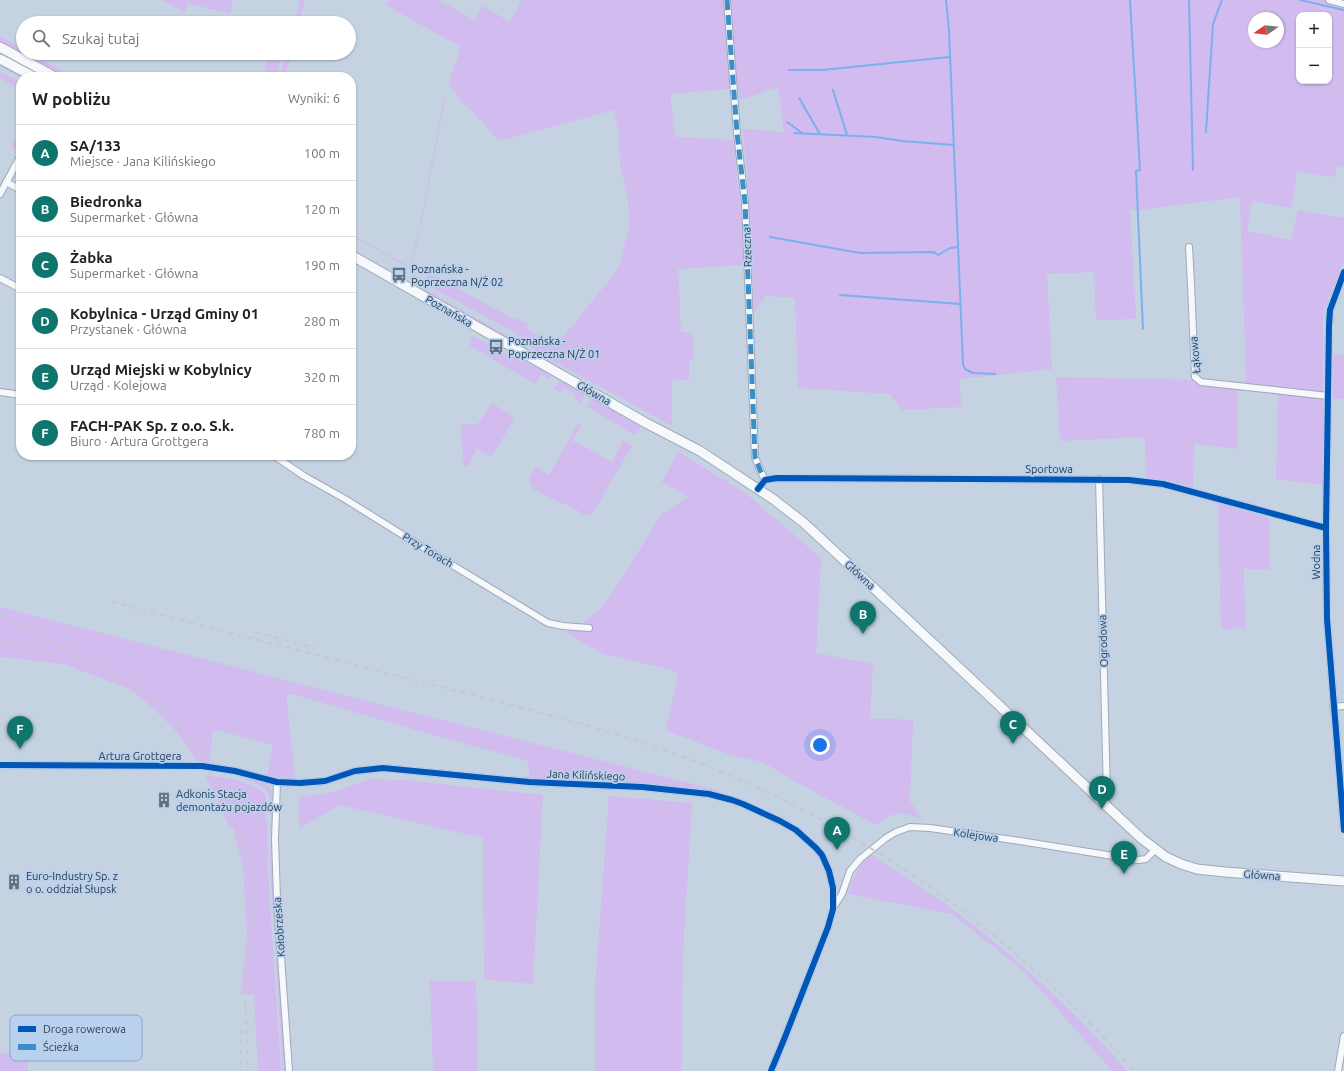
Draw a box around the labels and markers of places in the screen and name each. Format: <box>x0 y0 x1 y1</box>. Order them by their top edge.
place label: Poznańska - Poprzeczna N/Ż 02 <box>411 263 503 288</box>
bus stop icon: Poznańska - Poprzeczna N/Ż 02 <box>390 266 408 284</box>
place label: Poznańska - Poprzeczna N/Ż 01 <box>508 335 600 360</box>
bus stop icon: Poznańska - Poprzeczna N/Ż 01 <box>487 338 505 356</box>
pin: B <box>850 601 876 634</box>
pin: C <box>1000 711 1026 744</box>
pin: F <box>7 716 33 749</box>
pin: D <box>1089 776 1115 809</box>
place label: Adkonis Stacja demontażu pojazdów <box>176 788 283 813</box>
building icon: Adkonis Stacja demontażu pojazdów <box>155 791 173 809</box>
pin: A <box>824 817 850 850</box>
pin: E <box>1111 841 1137 874</box>
place label: Euro-Industry Sp. z o o. oddział Słupsk <box>26 870 118 895</box>
building icon: Euro-Industry Sp. z o o. oddział Słupsk <box>5 873 23 891</box>

